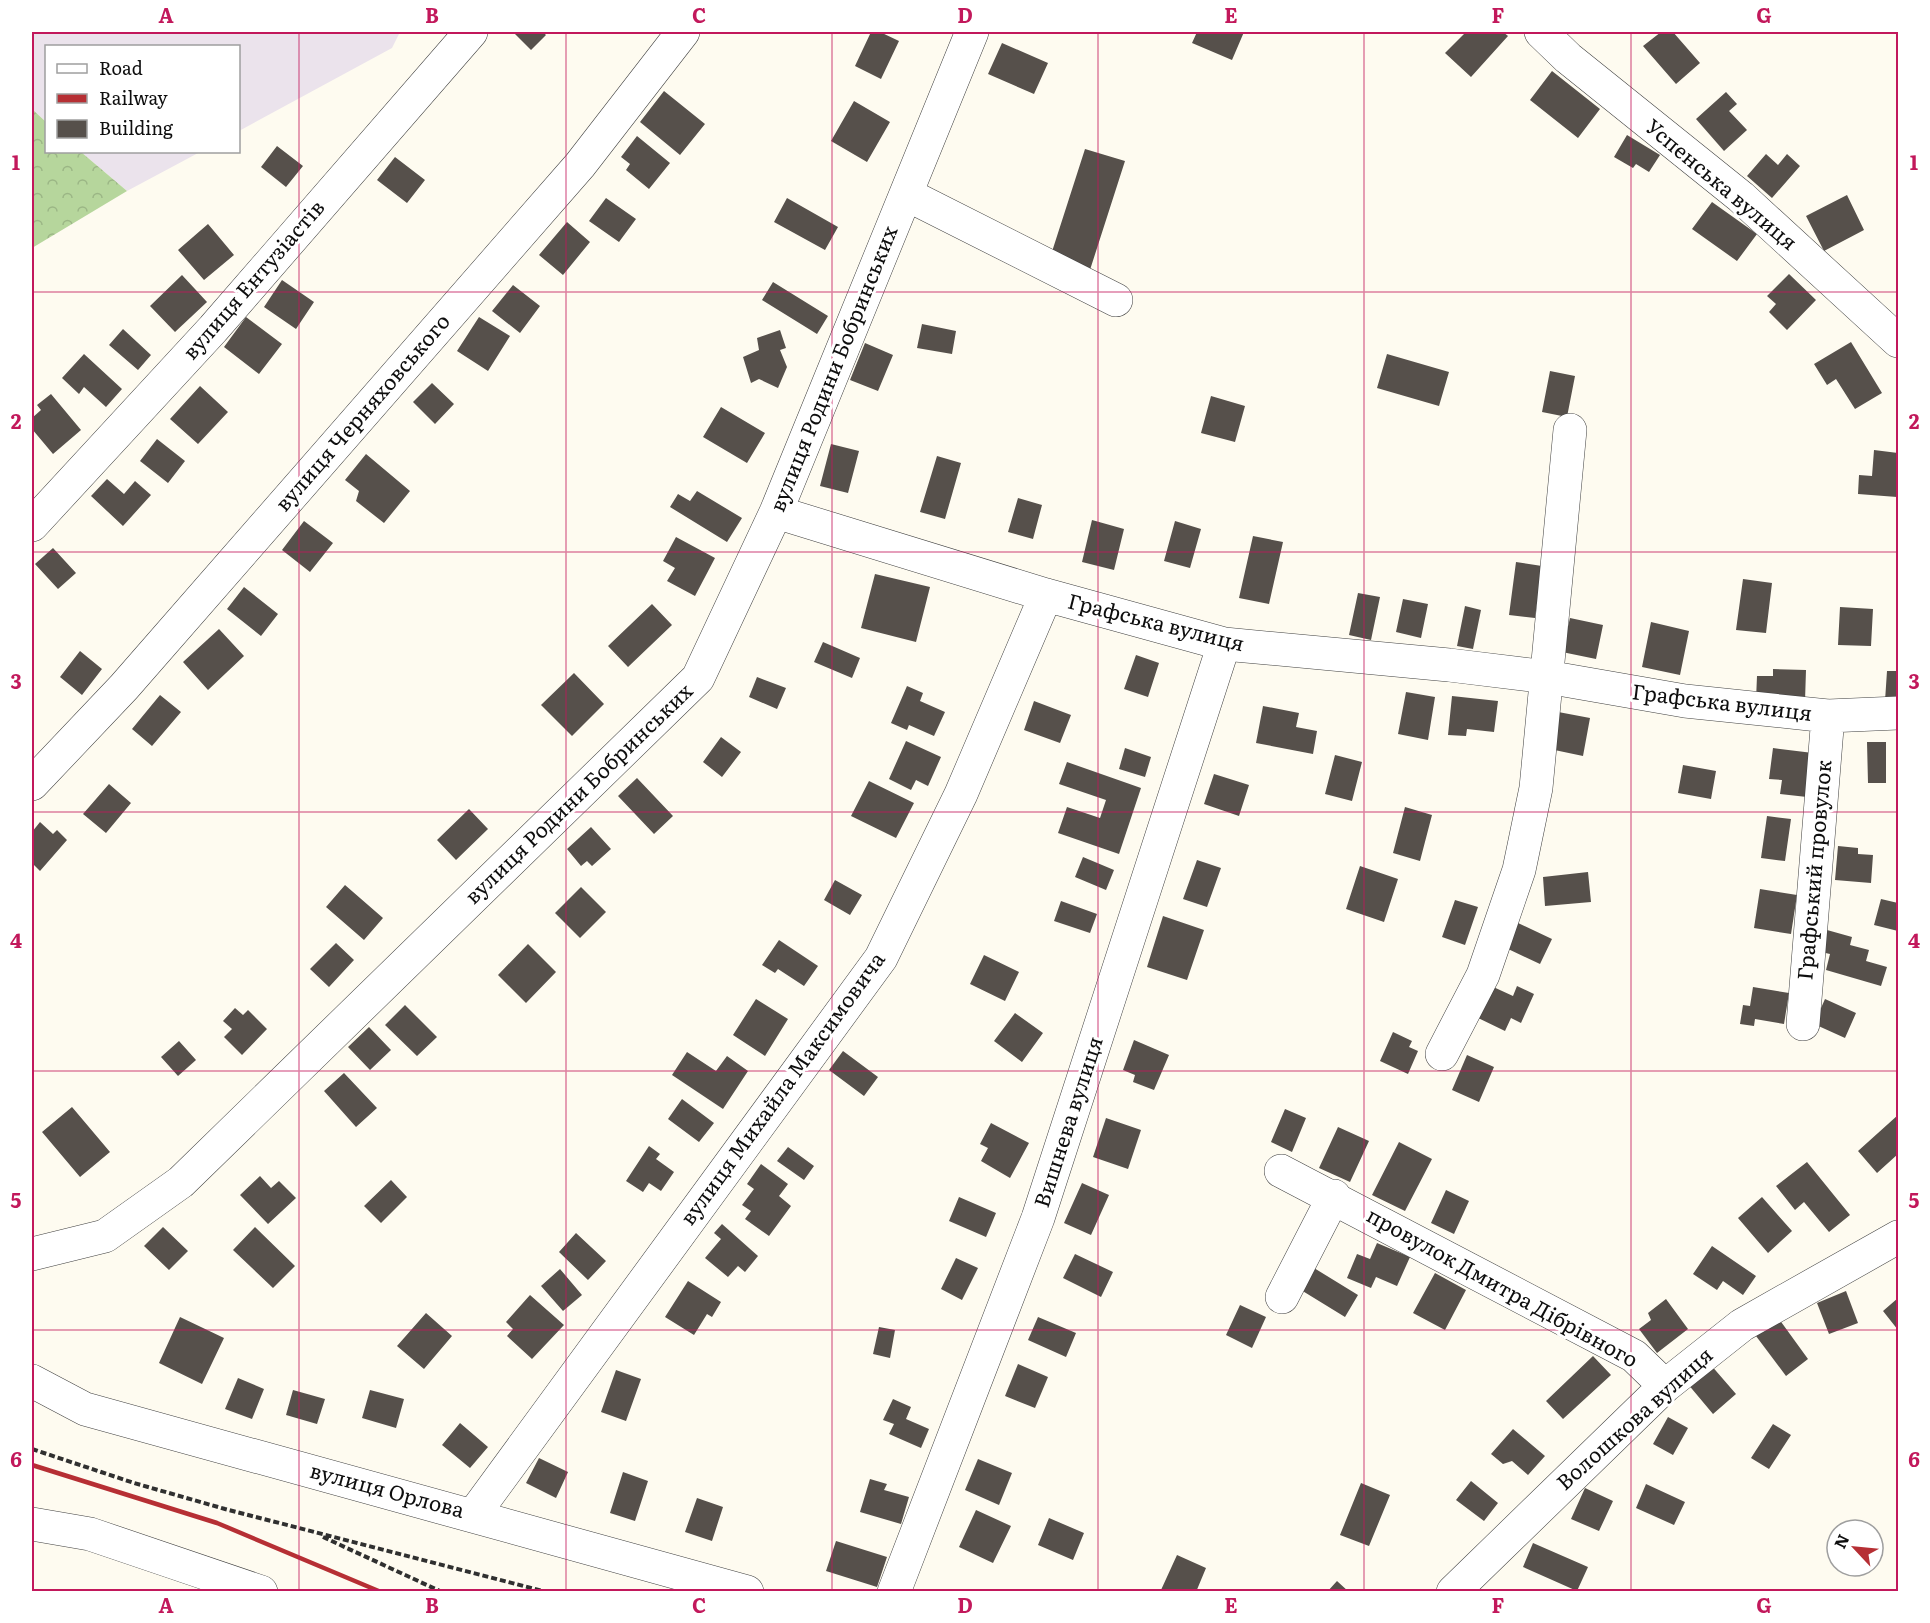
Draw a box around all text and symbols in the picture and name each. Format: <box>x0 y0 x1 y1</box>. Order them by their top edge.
text: A <box>158 0 174 29</box>
text: B <box>425 0 439 29</box>
text: C <box>692 0 706 29</box>
text: D <box>957 0 973 29</box>
text: E <box>1224 0 1238 29</box>
text: F <box>1492 0 1505 29</box>
text: G <box>1756 0 1772 29</box>
legend <box>45 45 240 153</box>
text: Road <box>99 54 143 81</box>
text: Railway <box>99 84 168 111</box>
street label: Успенська вулиця <box>1640 110 1805 256</box>
text: Building <box>99 114 174 141</box>
text: 1 <box>12 146 20 176</box>
text: 1 <box>1910 146 1918 176</box>
street label: вулиця Ентузіастів <box>174 192 330 365</box>
street label: вулиця Родини Бобринських <box>760 220 903 516</box>
street label: вулиця Черняховського <box>266 306 456 517</box>
text: 2 <box>11 405 22 435</box>
text: 2 <box>1909 405 1920 435</box>
street label: Графська вулиця <box>1065 584 1248 658</box>
text: 3 <box>10 665 22 695</box>
text: 3 <box>1908 665 1920 695</box>
street label: Графська вулиця <box>1631 674 1814 727</box>
street label: вулиця Родини Бобринських <box>456 675 698 910</box>
street label: Графський провулок <box>1787 758 1838 981</box>
text: 4 <box>10 924 22 954</box>
text: 4 <box>1908 924 1920 954</box>
street label: вулиця Михайла Максимовича <box>671 944 891 1231</box>
street label: Вишнева вулиця <box>1024 1032 1109 1211</box>
text: 5 <box>11 1184 22 1214</box>
text: 5 <box>1909 1184 1920 1214</box>
street label: провулок Дмитра Дібрівного <box>1362 1198 1645 1374</box>
street label: Волошкова вулиця <box>1548 1338 1718 1496</box>
text: 6 <box>10 1443 22 1473</box>
text: 6 <box>1908 1443 1920 1473</box>
street label: вулиця Орлова <box>307 1453 469 1524</box>
north arrow <box>1825 1518 1885 1578</box>
text: N <box>1827 1530 1854 1552</box>
text: A <box>158 1589 174 1619</box>
text: B <box>425 1589 439 1619</box>
text: C <box>692 1589 706 1619</box>
text: D <box>957 1589 973 1619</box>
text: E <box>1224 1589 1238 1619</box>
text: F <box>1492 1589 1505 1619</box>
text: G <box>1756 1589 1772 1619</box>

